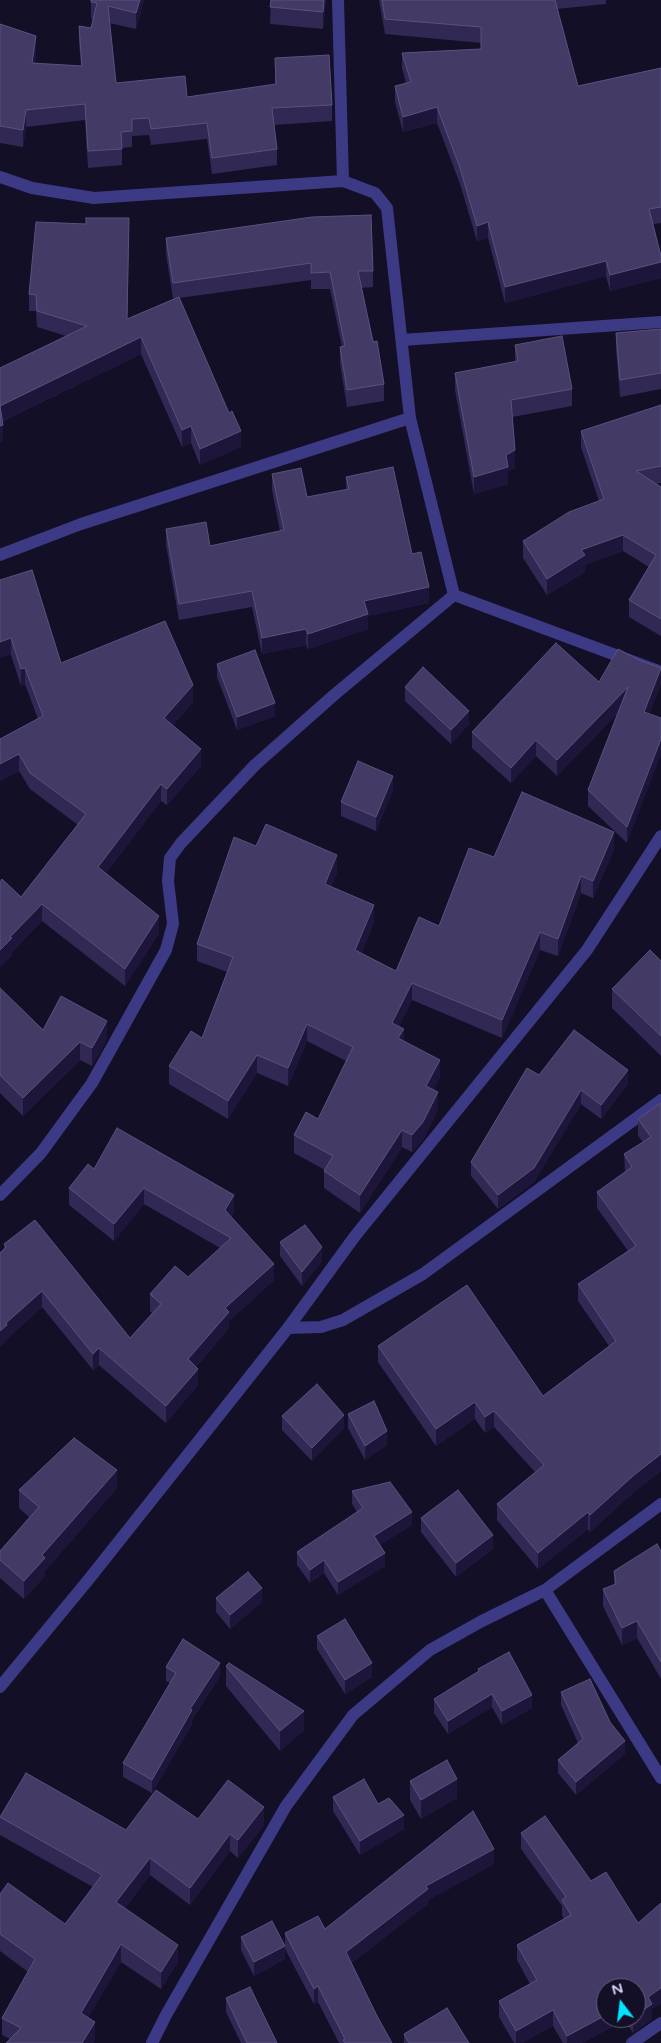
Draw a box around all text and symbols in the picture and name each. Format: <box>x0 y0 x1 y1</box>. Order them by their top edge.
north arrow <box>596 1978 646 2028</box>
text: N <box>610 1979 625 1999</box>

